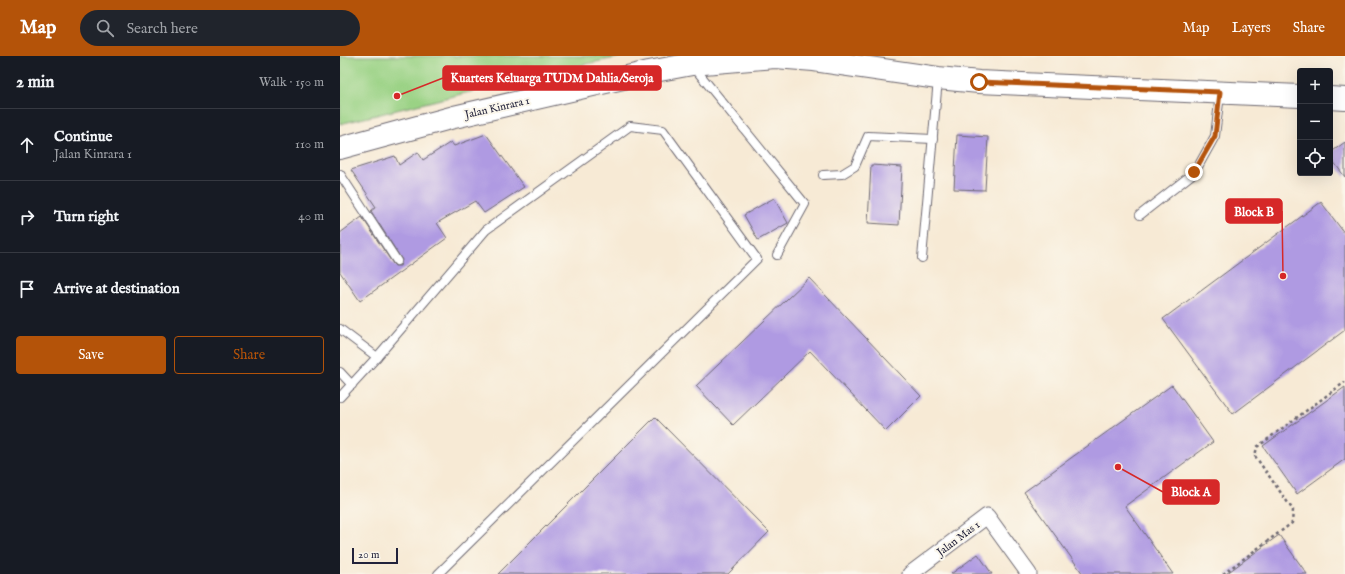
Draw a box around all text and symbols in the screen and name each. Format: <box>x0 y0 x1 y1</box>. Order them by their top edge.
search box <box>80 10 360 46</box>
text: Map <box>20 16 56 40</box>
icon: search <box>94 17 116 39</box>
text: Search here <box>126 19 198 38</box>
text: Map <box>1183 19 1210 37</box>
text: Layers <box>1232 19 1271 37</box>
text: Share <box>1293 19 1325 37</box>
callout: Kuarters Keluarga TUDM Dahlia/Seroja <box>443 66 661 90</box>
map controls <box>1297 68 1333 176</box>
button: + <box>1297 68 1333 104</box>
text: Kuarters Keluarga TUDM Dahlia/Seroja <box>451 71 654 87</box>
text: 2 min <box>16 72 54 93</box>
route start <box>970 73 988 91</box>
text: Walk · 150 m <box>259 74 324 91</box>
street label: Jalan Kinrara 1 <box>462 94 531 123</box>
button: − <box>1297 104 1333 140</box>
text: Continue <box>54 127 112 146</box>
icon: ahead <box>16 134 38 156</box>
text: 110 m <box>295 136 324 153</box>
button: locate <box>1297 140 1333 176</box>
text: Jalan Kinrara 1 <box>54 146 132 163</box>
route end <box>1185 163 1203 181</box>
callout: Block B <box>1226 199 1282 223</box>
text: Block B <box>1234 205 1274 220</box>
icon: right <box>16 206 38 228</box>
text: Turn right <box>54 207 119 226</box>
text: 40 m <box>298 208 324 225</box>
icon: arrive <box>16 278 38 300</box>
text: Arrive at destination <box>54 279 180 298</box>
button: Save <box>16 336 166 374</box>
button: Share <box>174 336 324 374</box>
callout: Block A <box>1163 480 1219 504</box>
text: Block A <box>1171 485 1212 500</box>
street label: Jalan Mas 1 <box>933 518 983 561</box>
scale bar <box>352 546 398 565</box>
text: 20 m <box>358 548 379 562</box>

